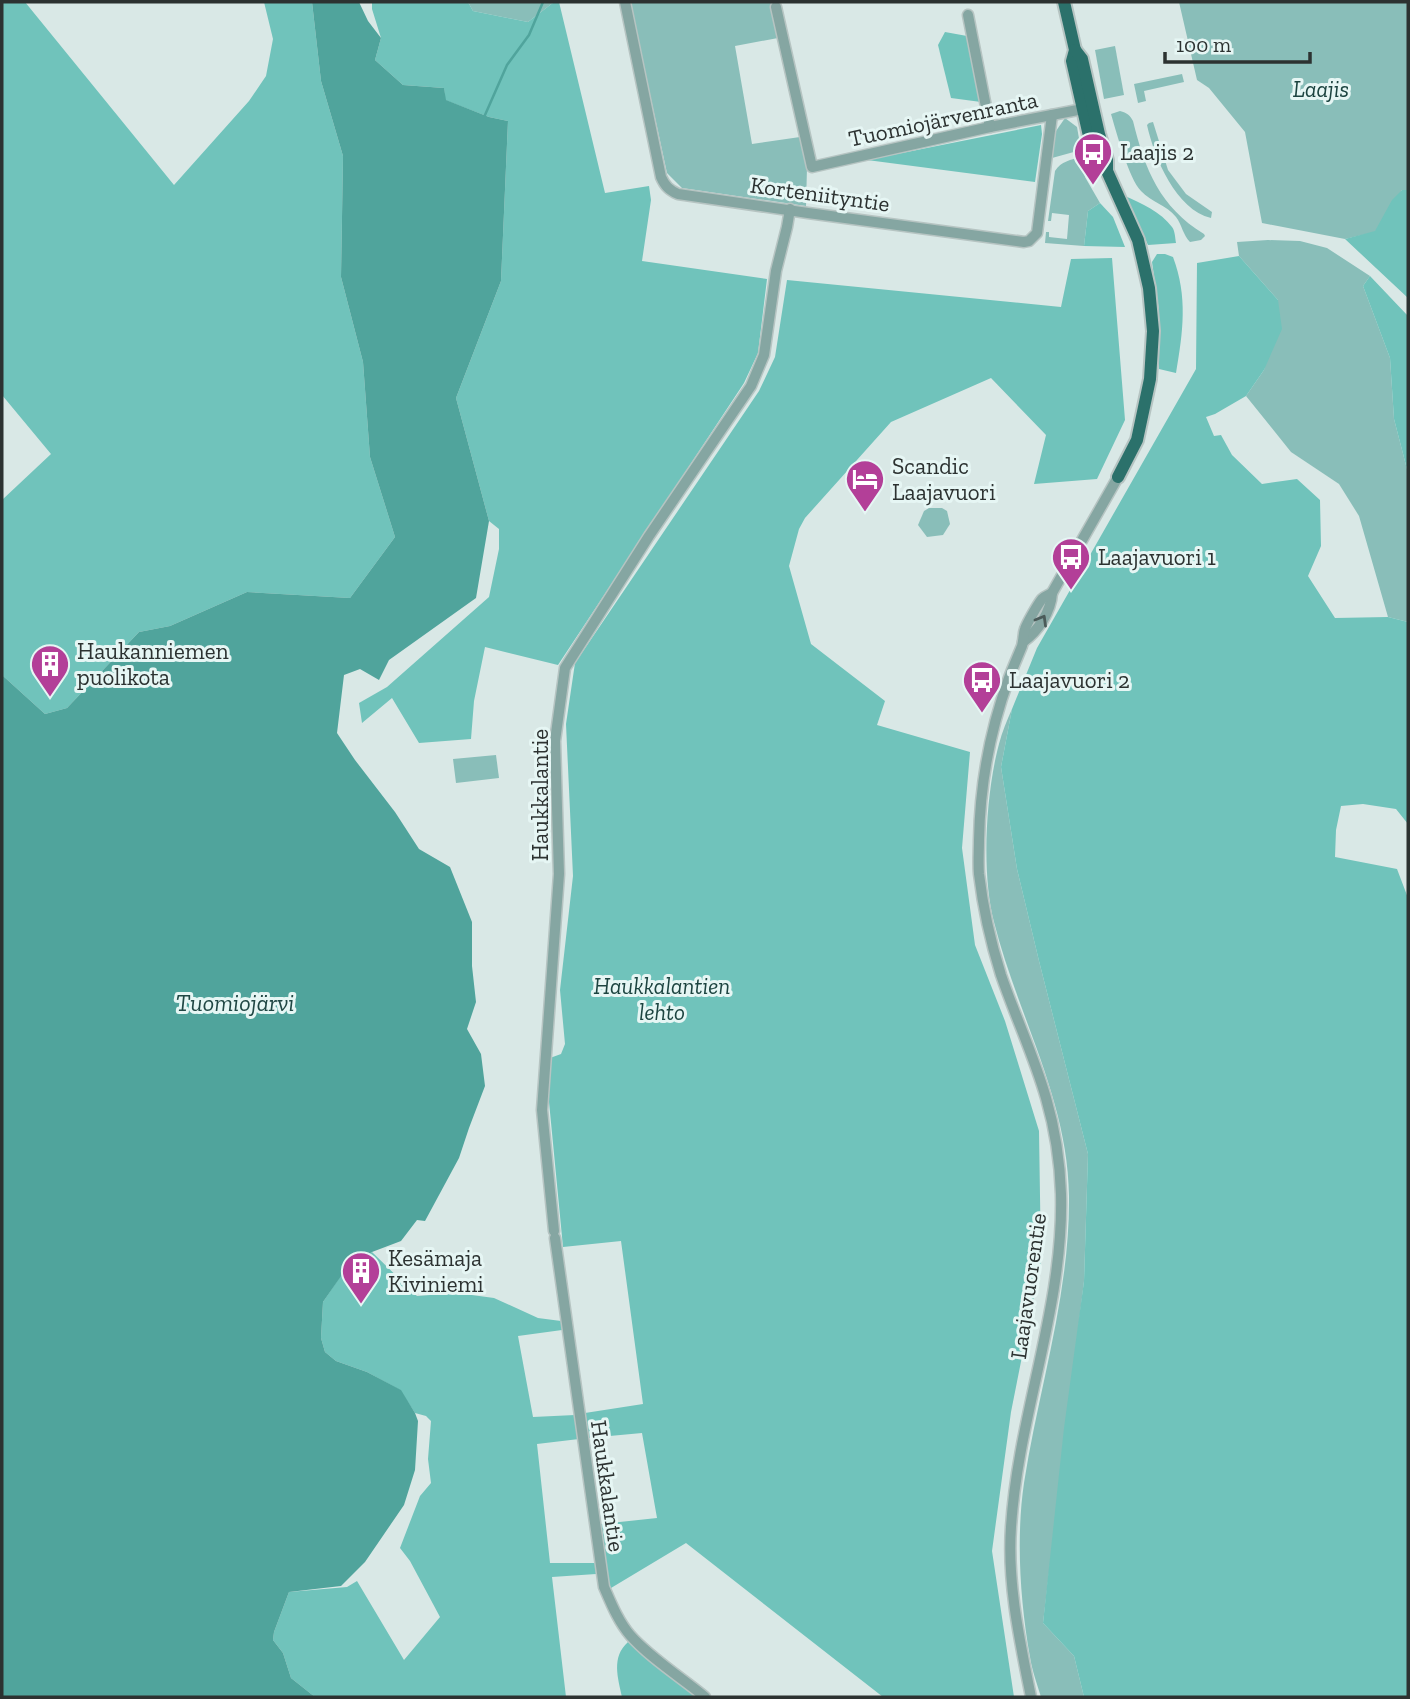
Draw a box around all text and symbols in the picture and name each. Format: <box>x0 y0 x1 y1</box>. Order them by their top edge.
scale bar <box>1165 21 1310 65</box>
text: 100 m <box>1176 32 1231 57</box>
park label: Laajis <box>1293 75 1349 103</box>
street label: Tuomiojärvenranta <box>846 85 1040 153</box>
bus stop icon: Laajis 2 <box>1072 131 1114 186</box>
place label: Laajis 2 <box>1120 138 1194 166</box>
street label: Korteniityntie <box>749 170 891 218</box>
place label: Scandic Laajavuori <box>892 452 996 506</box>
hotel icon: Scandic Laajavuori <box>844 458 886 513</box>
bus stop icon: Laajavuori 1 <box>1050 536 1092 591</box>
place label: Laajavuori 1 <box>1098 543 1216 571</box>
one-way arrow <box>1034 615 1047 627</box>
place label: Haukanniemen puolikota <box>77 637 229 691</box>
building icon: Haukanniemen puolikota <box>29 643 71 698</box>
bus stop icon: Laajavuori 2 <box>961 659 1003 714</box>
place label: Laajavuori 2 <box>1009 666 1130 694</box>
street label: Haukkalantie <box>526 729 554 861</box>
park label: Haukkalantien lehto <box>594 972 730 1026</box>
water label: Tuomiojärvi <box>176 988 294 1017</box>
street label: Laajavuorentie <box>1004 1211 1052 1361</box>
place label: Kesämaja Kiviniemi <box>388 1244 484 1298</box>
building icon: Kesämaja Kiviniemi <box>340 1250 382 1305</box>
street label: Haukkalantie <box>585 1419 631 1553</box>

